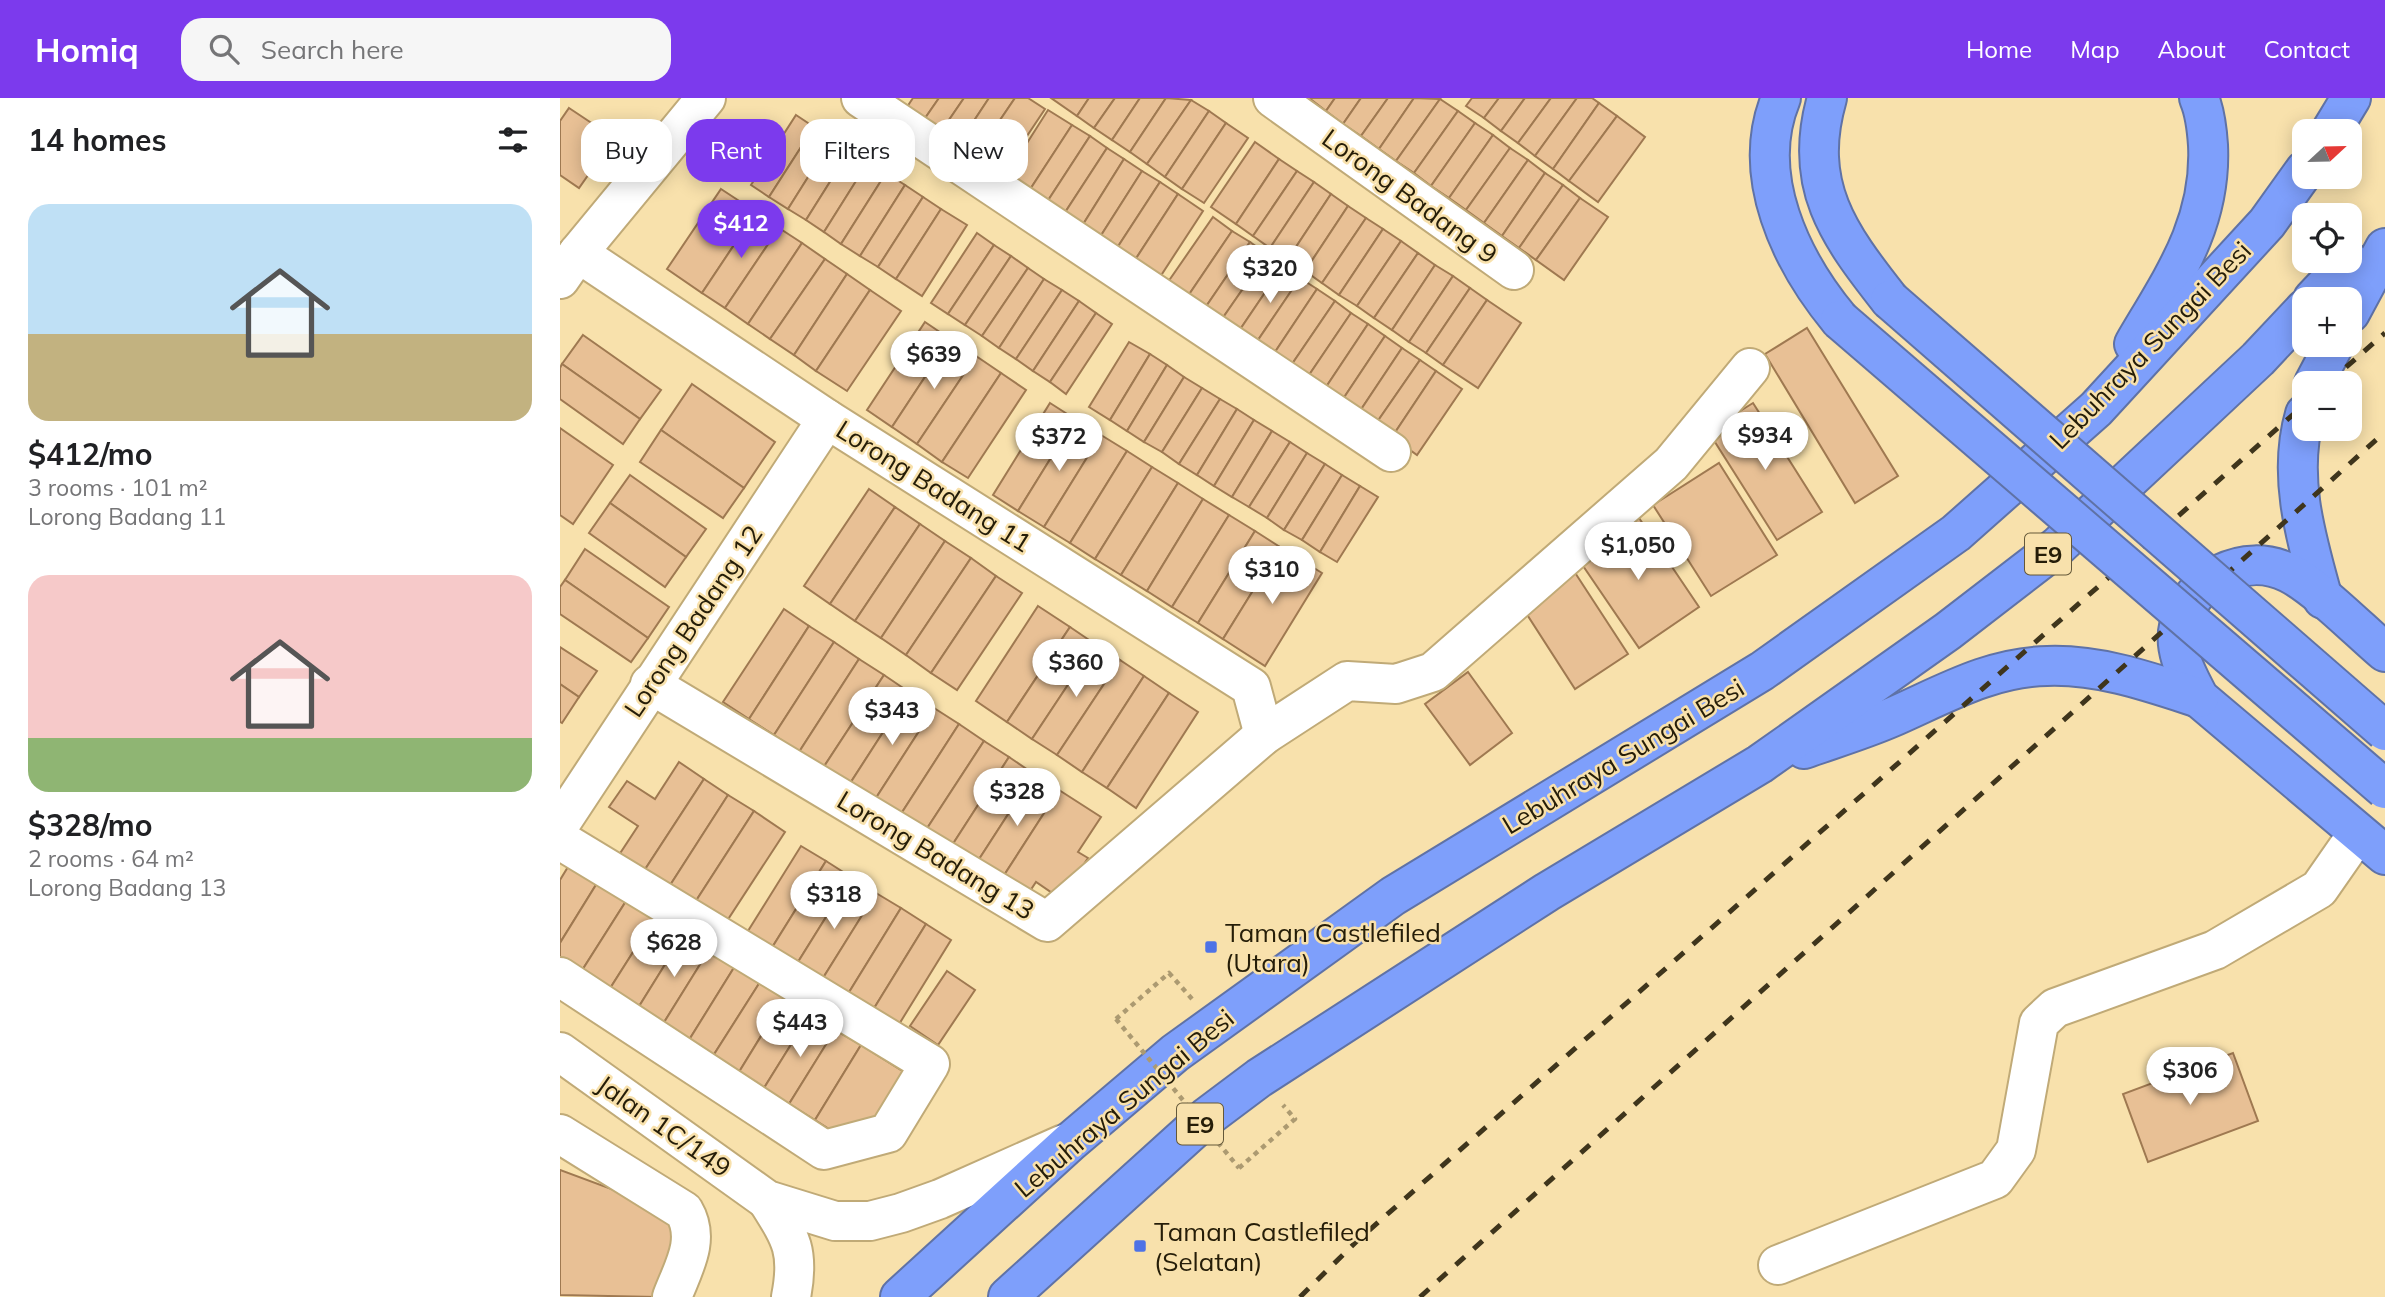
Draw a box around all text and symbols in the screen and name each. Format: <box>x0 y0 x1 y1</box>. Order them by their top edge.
search box <box>181 18 671 81</box>
text: Homiq <box>35 29 139 70</box>
icon: search <box>205 30 243 68</box>
text: Search here <box>261 33 404 66</box>
text: Home <box>1966 34 2032 64</box>
text: Map <box>2070 34 2120 64</box>
text: About <box>2158 34 2226 64</box>
text: Contact <box>2264 34 2350 64</box>
chip: Buy <box>581 119 672 182</box>
chip: Rent <box>686 119 786 182</box>
chip: Filters <box>800 119 915 182</box>
chip: New <box>929 119 1028 182</box>
north arrow <box>2292 119 2362 189</box>
map controls <box>2292 119 2362 441</box>
text: 14 homes <box>28 121 167 159</box>
icon: filters <box>494 121 532 159</box>
street label: Lorong Badang 9 <box>1316 121 1504 271</box>
pin: $412 <box>700 200 782 260</box>
button: locate <box>2292 203 2362 273</box>
text: $412 <box>713 208 769 237</box>
street label: Lebuhraya Sungai Besi <box>2042 234 2258 456</box>
pin: $320 <box>1229 246 1311 305</box>
icon: home <box>217 250 343 376</box>
text: $320 <box>1242 253 1298 282</box>
button: + <box>2292 287 2362 357</box>
pin: $639 <box>893 331 975 391</box>
text: $639 <box>906 339 962 368</box>
button: − <box>2292 371 2362 441</box>
pin: $934 <box>1724 412 1806 472</box>
street label: Lorong Badang 11 <box>830 413 1038 559</box>
pin: $372 <box>1018 414 1100 473</box>
text: $934 <box>1737 420 1793 449</box>
text: $372 <box>1031 421 1087 450</box>
text: $412/mo <box>28 435 152 473</box>
text: 3 rooms · 101 m² <box>28 473 208 502</box>
text: Lorong Badang 11 <box>28 502 226 531</box>
street label: Lorong Badang 12 <box>617 519 769 723</box>
pin: $1,050 <box>1581 522 1695 582</box>
text: $1,050 <box>1601 530 1675 559</box>
road number: E9 <box>2025 533 2071 574</box>
pin: $310 <box>1231 546 1313 606</box>
text: $310 <box>1244 554 1300 583</box>
icon: home <box>217 621 343 747</box>
pin: $360 <box>1035 640 1117 699</box>
text: $360 <box>1048 647 1104 676</box>
street label: Lebuhraya Sungai Besi <box>1496 671 1750 841</box>
pin: $343 <box>851 688 933 747</box>
text: $343 <box>864 695 920 724</box>
pin: $328 <box>976 768 1058 828</box>
text: $328 <box>989 776 1045 805</box>
street label: Lorong Badang 13 <box>831 783 1041 927</box>
text: $328/mo <box>28 806 152 844</box>
text: 2 rooms · 64 m² <box>28 844 194 873</box>
pin: $318 <box>793 872 875 931</box>
text: Lorong Badang 13 <box>28 873 226 902</box>
text: $318 <box>806 879 862 908</box>
place label: Taman Castlefiled (Utara) <box>1225 916 1441 979</box>
pin: $628 <box>633 920 715 979</box>
text: $628 <box>646 927 702 956</box>
marker: Taman Castlefiled (Utara) <box>1203 939 1219 955</box>
pin: $443 <box>759 1000 841 1059</box>
street label: Lebuhraya Sungai Besi <box>1008 1002 1240 1204</box>
text: $443 <box>772 1007 828 1036</box>
pin: $306 <box>2149 1048 2231 1107</box>
text: $306 <box>2162 1055 2218 1084</box>
street label: Jalan 1C/149 <box>591 1068 737 1184</box>
road number: E9 <box>1177 1104 1223 1144</box>
place label: Taman Castlefiled (Selatan) <box>1154 1215 1370 1278</box>
marker: Taman Castlefiled (Selatan) <box>1132 1238 1148 1254</box>

